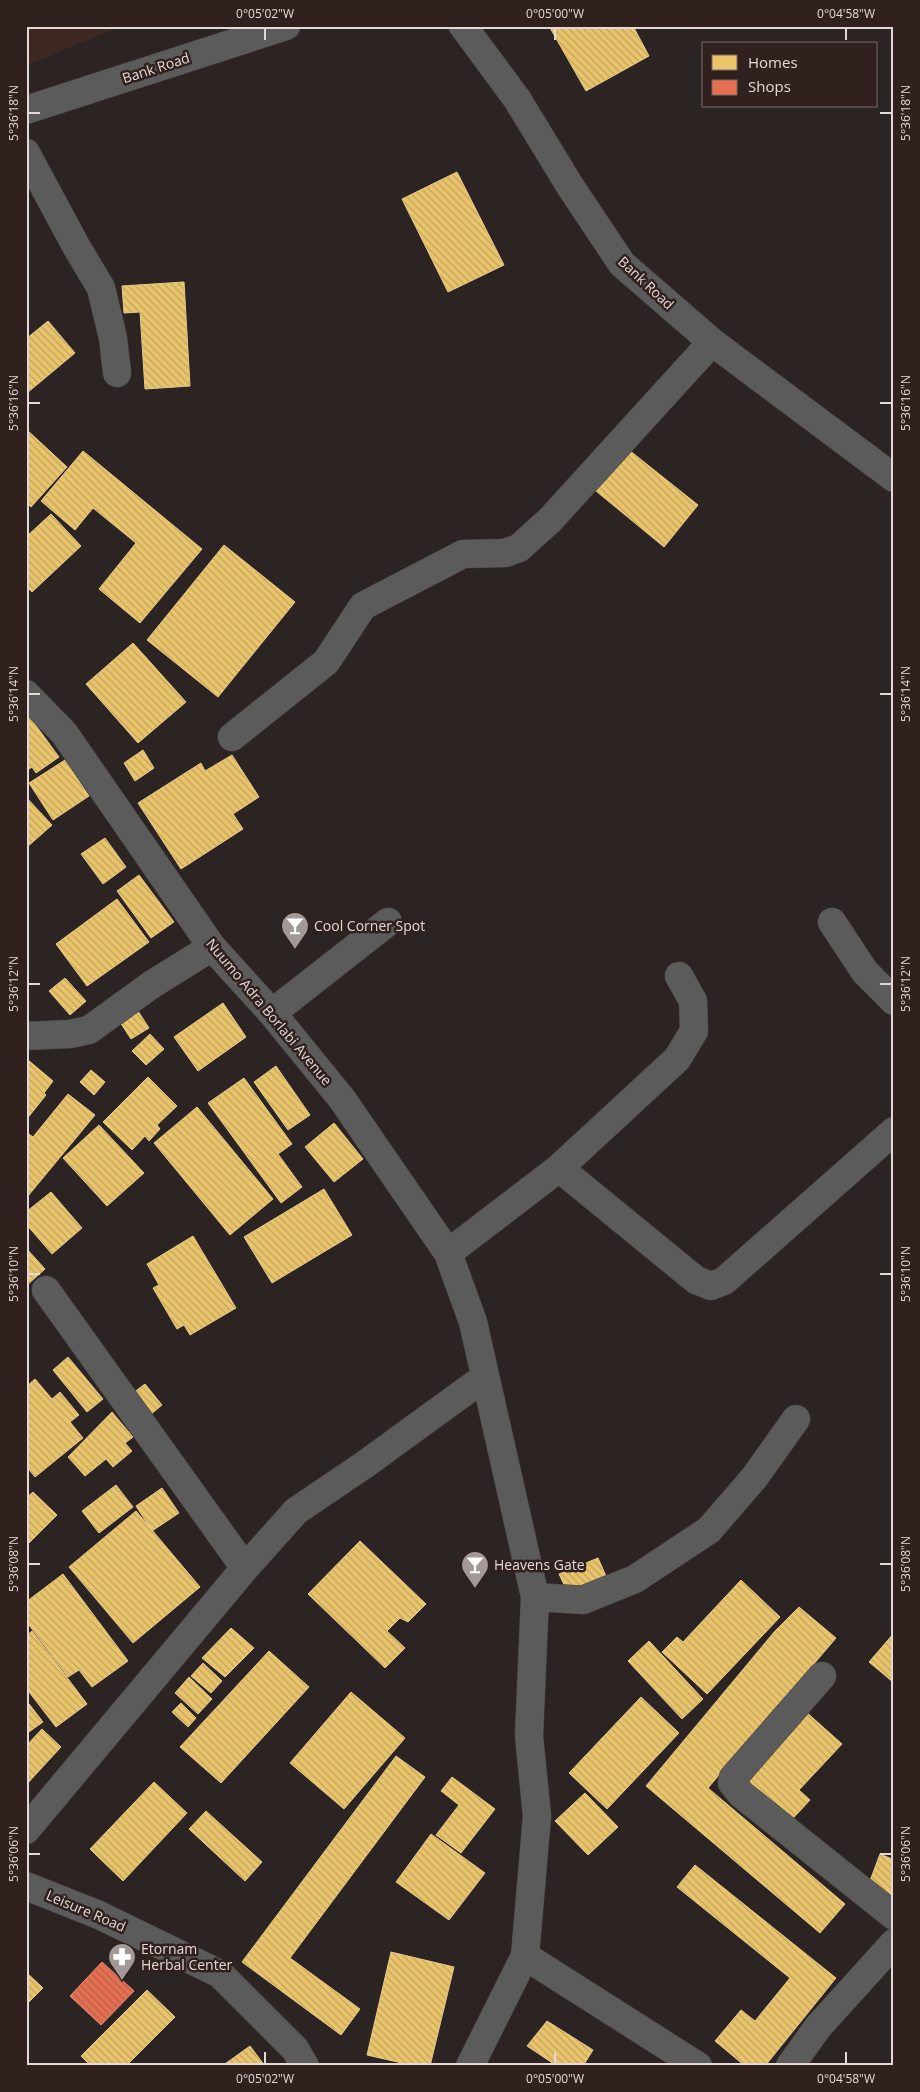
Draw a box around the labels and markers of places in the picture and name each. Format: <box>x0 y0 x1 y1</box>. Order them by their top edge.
bar icon: Cool Corner Spot <box>280 911 310 950</box>
place label: Cool Corner Spot <box>314 916 425 935</box>
bar icon: Heavens Gate <box>460 1550 490 1589</box>
place label: Heavens Gate <box>494 1555 585 1574</box>
place label: Etornam Herbal Center <box>141 1939 233 1974</box>
pharmacy icon: Etornam Herbal Center <box>107 1942 137 1981</box>

